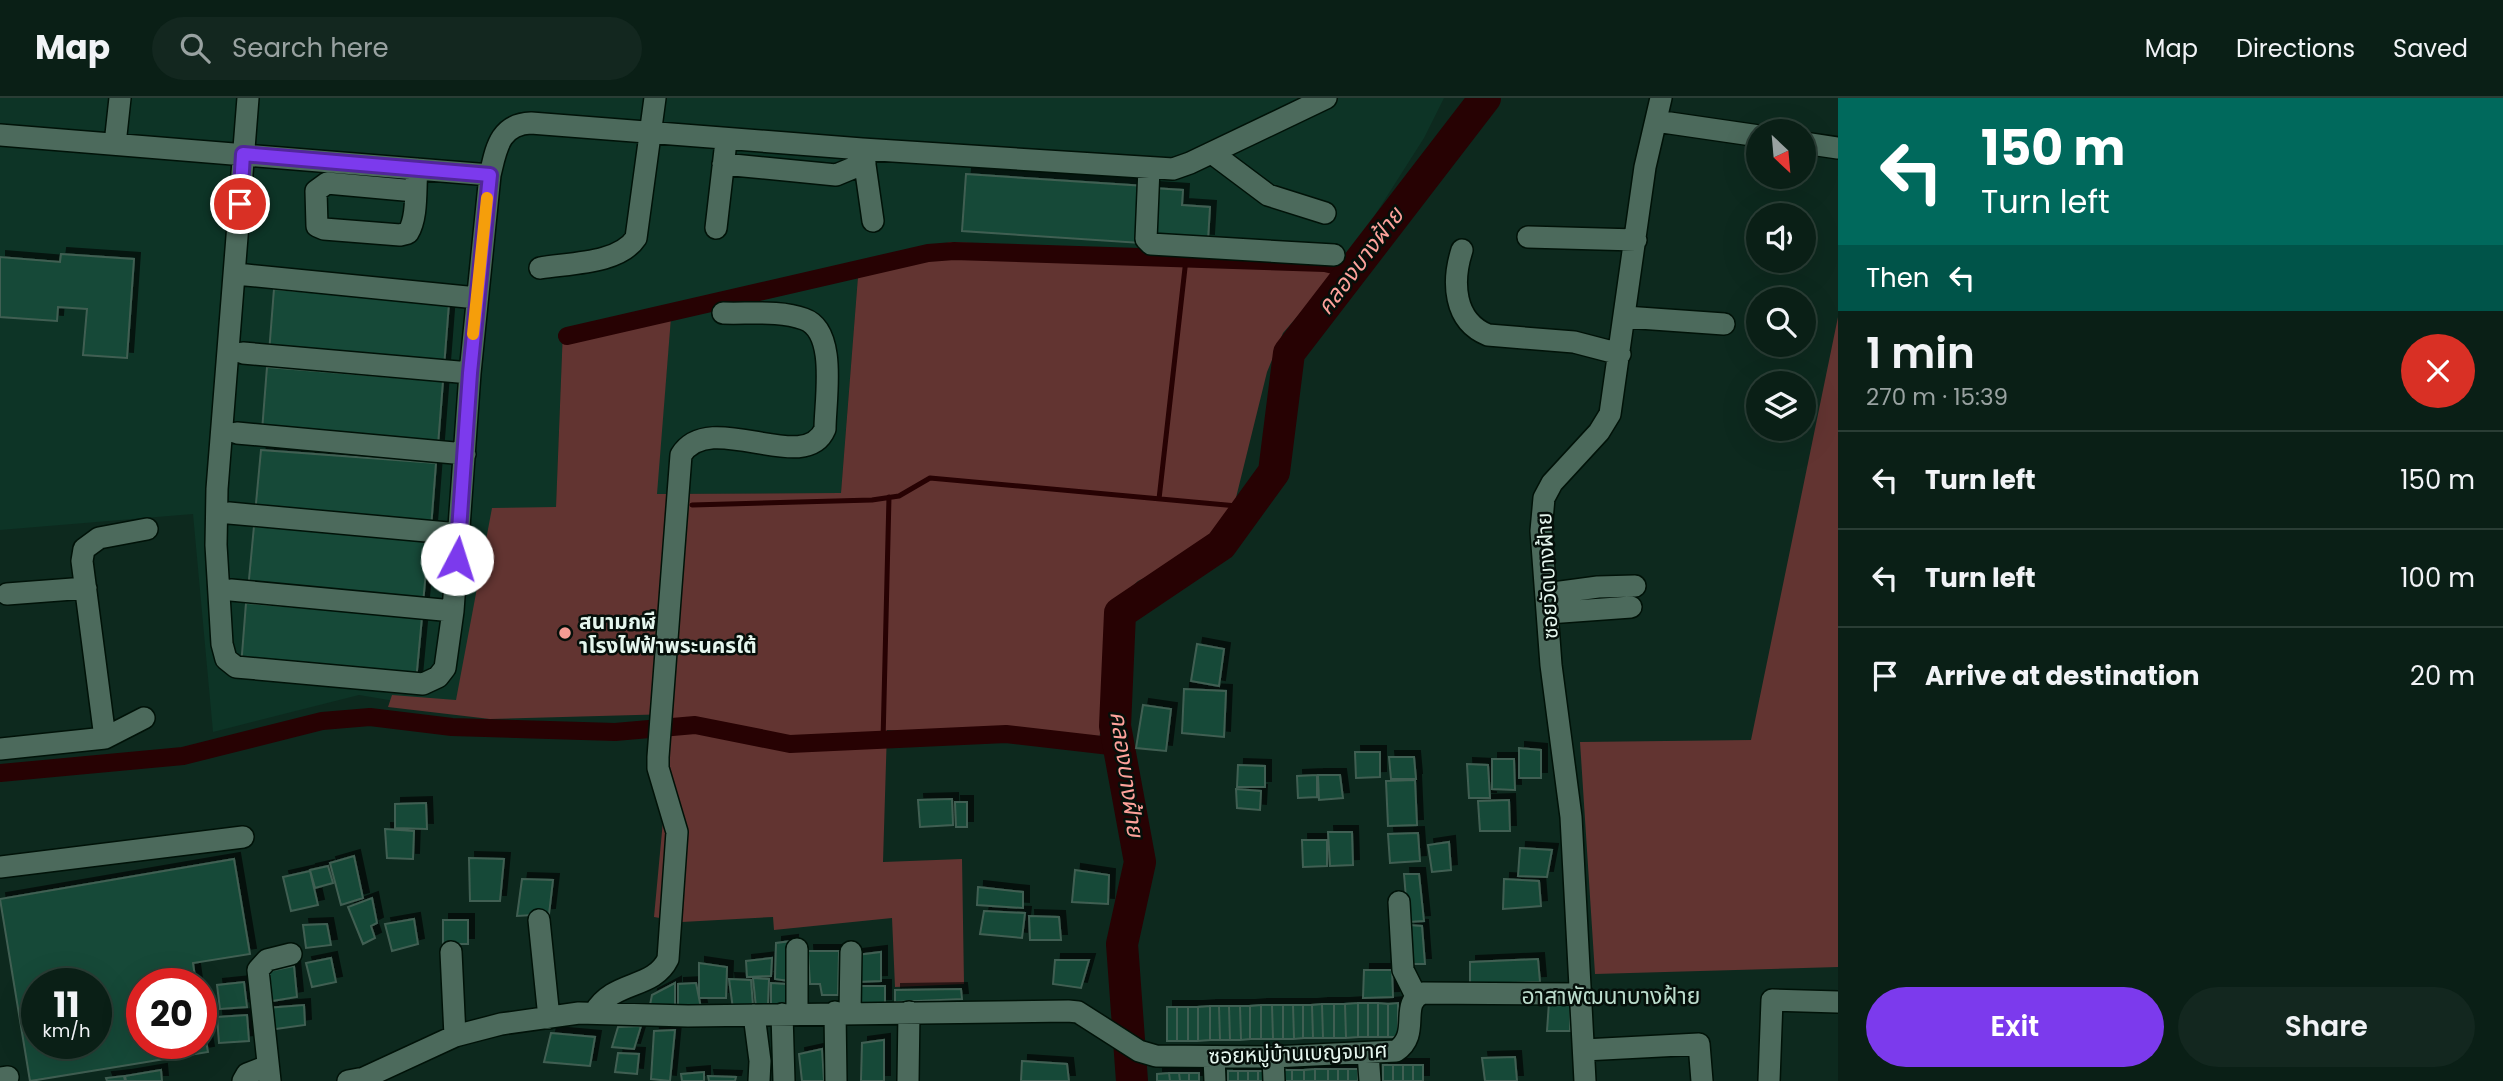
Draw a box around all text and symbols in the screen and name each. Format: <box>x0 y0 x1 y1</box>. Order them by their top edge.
search box <box>152 17 642 80</box>
text: Map <box>35 24 110 71</box>
icon: search <box>176 29 214 67</box>
text: Search here <box>232 30 389 66</box>
text: Map <box>2145 32 2198 65</box>
text: Directions <box>2236 32 2355 65</box>
text: Saved <box>2393 32 2468 65</box>
text: 150 m <box>1981 114 2126 182</box>
north arrow <box>1746 119 1816 189</box>
map controls <box>1746 119 1816 441</box>
icon: left <box>1866 126 1957 217</box>
pin <box>210 174 270 234</box>
text: Turn left <box>1981 179 2110 224</box>
icon: arrive <box>221 185 259 223</box>
water label: คลองบางฝ้าย <box>1309 200 1412 321</box>
button: sound <box>1746 203 1816 273</box>
icon: left <box>1943 259 1981 297</box>
text: Then <box>1866 260 1929 296</box>
button: search <box>1746 287 1816 357</box>
text: 1 min <box>1866 324 1975 383</box>
button: close <box>2401 334 2475 408</box>
button: layers <box>1746 371 1816 441</box>
text: 270 m · 15:39 <box>1866 381 2008 413</box>
icon: left <box>1866 461 1904 499</box>
text: Turn left <box>1925 462 2036 498</box>
text: 150 m <box>2400 462 2475 498</box>
street label: ซอยวัดบางฝ้าย <box>1529 512 1565 640</box>
position arrow <box>420 522 494 596</box>
icon: left <box>1866 559 1904 597</box>
text: Turn left <box>1925 560 2036 596</box>
text: 100 m <box>2400 560 2475 596</box>
place label: สนามกฬี าโรงไฟฟ้าพระนครใต้ <box>579 607 757 660</box>
marker: สนามกฬี าโรงไฟฟ้าพระนครใต้ <box>557 625 573 641</box>
icon: arrive <box>1866 657 1904 695</box>
text: Arrive at destination <box>1925 658 2200 694</box>
text: 20 m <box>2410 658 2475 694</box>
water label: คลองบางฝ้าย <box>1102 709 1152 840</box>
speed limit sign: 20 <box>126 968 217 1059</box>
text: 11 <box>53 980 80 1029</box>
district label: อาสาพัฒนาบางฝ้าย <box>1522 980 1700 1012</box>
button: Exit <box>1866 987 2164 1067</box>
button: Share <box>2178 987 2475 1067</box>
text: km/h <box>43 1018 90 1043</box>
street label: ซอยหมู่บ้านเบญจมาศ <box>1208 1035 1388 1071</box>

